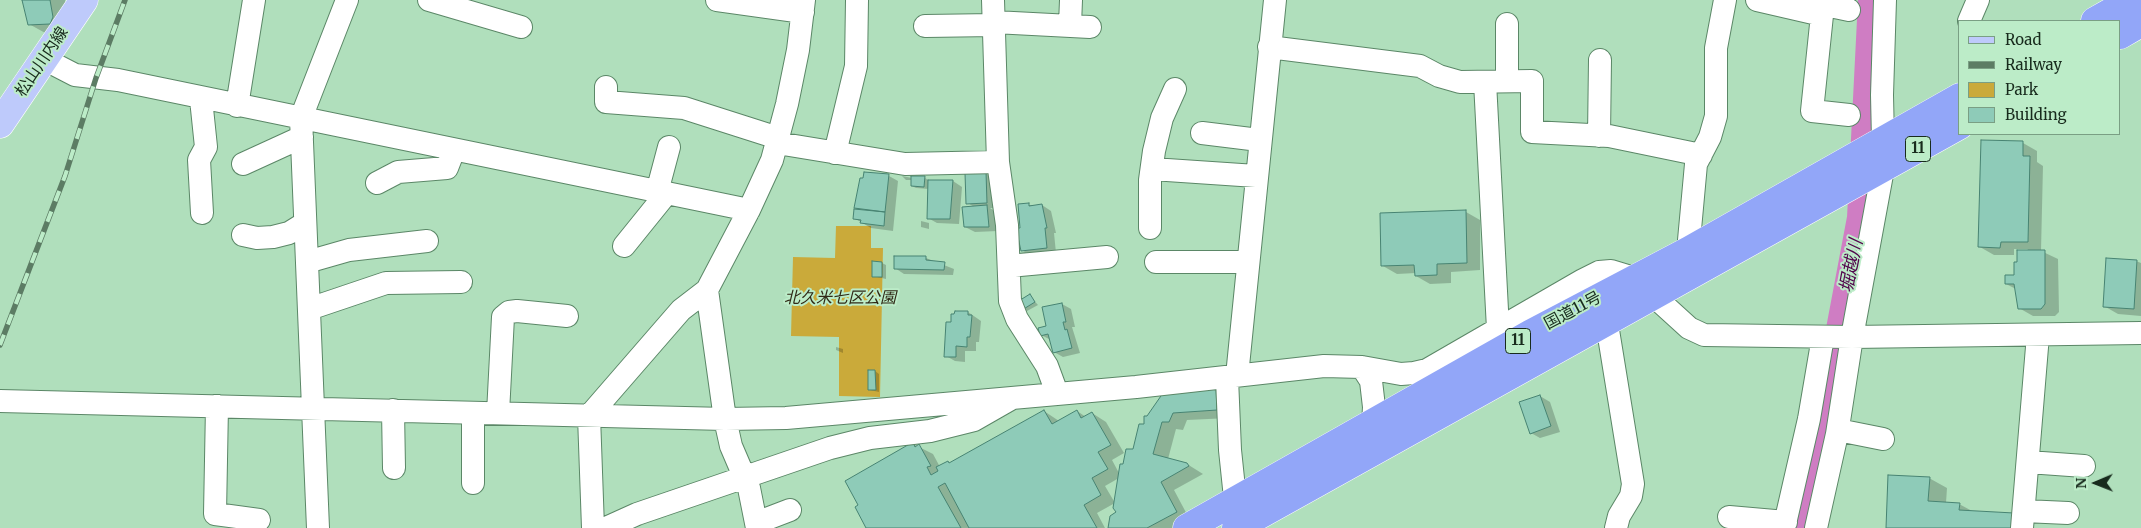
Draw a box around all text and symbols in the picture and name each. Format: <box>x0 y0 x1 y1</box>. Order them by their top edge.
legend <box>1958 20 2121 135</box>
street label: 松山川内線 <box>12 23 72 101</box>
text: Road <box>2005 30 2041 49</box>
text: Railway <box>2005 55 2062 74</box>
text: Park <box>2005 80 2038 99</box>
text: Building <box>2005 105 2067 124</box>
road number: 11 <box>1906 136 1930 162</box>
water label: 堀越川 <box>1836 237 1868 295</box>
park label: 北久米七区公園 <box>784 288 896 308</box>
street label: 国道11号 <box>1541 288 1605 334</box>
road number: 11 <box>1506 328 1530 354</box>
north arrow <box>2071 458 2121 508</box>
text: N <box>2072 478 2090 489</box>

